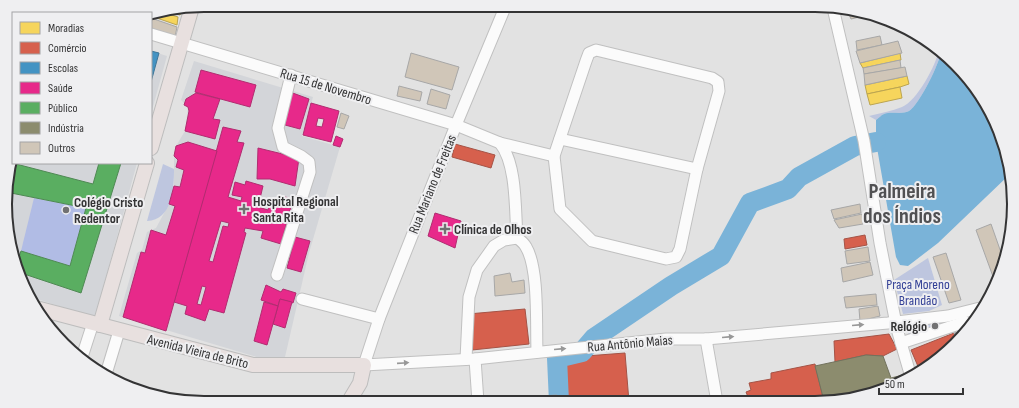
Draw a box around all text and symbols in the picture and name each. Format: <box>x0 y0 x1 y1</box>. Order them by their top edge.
legend <box>12 12 152 164</box>
text: Moradias <box>48 21 84 36</box>
text: Comércio <box>48 41 87 56</box>
text: Escolas <box>48 61 78 76</box>
street label: Rua 15 de Novembro <box>278 65 374 108</box>
text: Saúde <box>48 81 73 96</box>
text: Público <box>48 101 78 116</box>
text: Indústria <box>48 121 84 136</box>
street label: Rua Mariano de Freitas <box>405 132 460 236</box>
text: Outros <box>48 141 75 156</box>
district label: Palmeira dos Índios <box>863 178 941 230</box>
place label: Hospital Regional Santa Rita <box>253 193 339 226</box>
place label: Colégio Cristo Redentor <box>74 194 143 227</box>
marker: Hospital Regional Santa Rita <box>238 203 250 215</box>
marker: Colégio Cristo Redentor <box>61 205 71 215</box>
place label: Clínica de Olhos <box>454 221 532 238</box>
marker: Clínica de Olhos <box>439 223 451 235</box>
park label: Praça Moreno Brandão <box>886 276 950 309</box>
place label: Relógio <box>891 318 927 335</box>
marker: Relógio <box>930 321 940 331</box>
one-way arrow <box>852 322 864 329</box>
street label: Avenida Vieira de Brito <box>144 330 251 372</box>
street label: Rua Antônio Maias <box>587 331 673 356</box>
one-way arrow <box>722 333 734 340</box>
one-way arrow <box>554 346 566 353</box>
one-way arrow <box>397 360 409 367</box>
scale bar <box>879 370 963 396</box>
text: 50 m <box>885 377 905 392</box>

